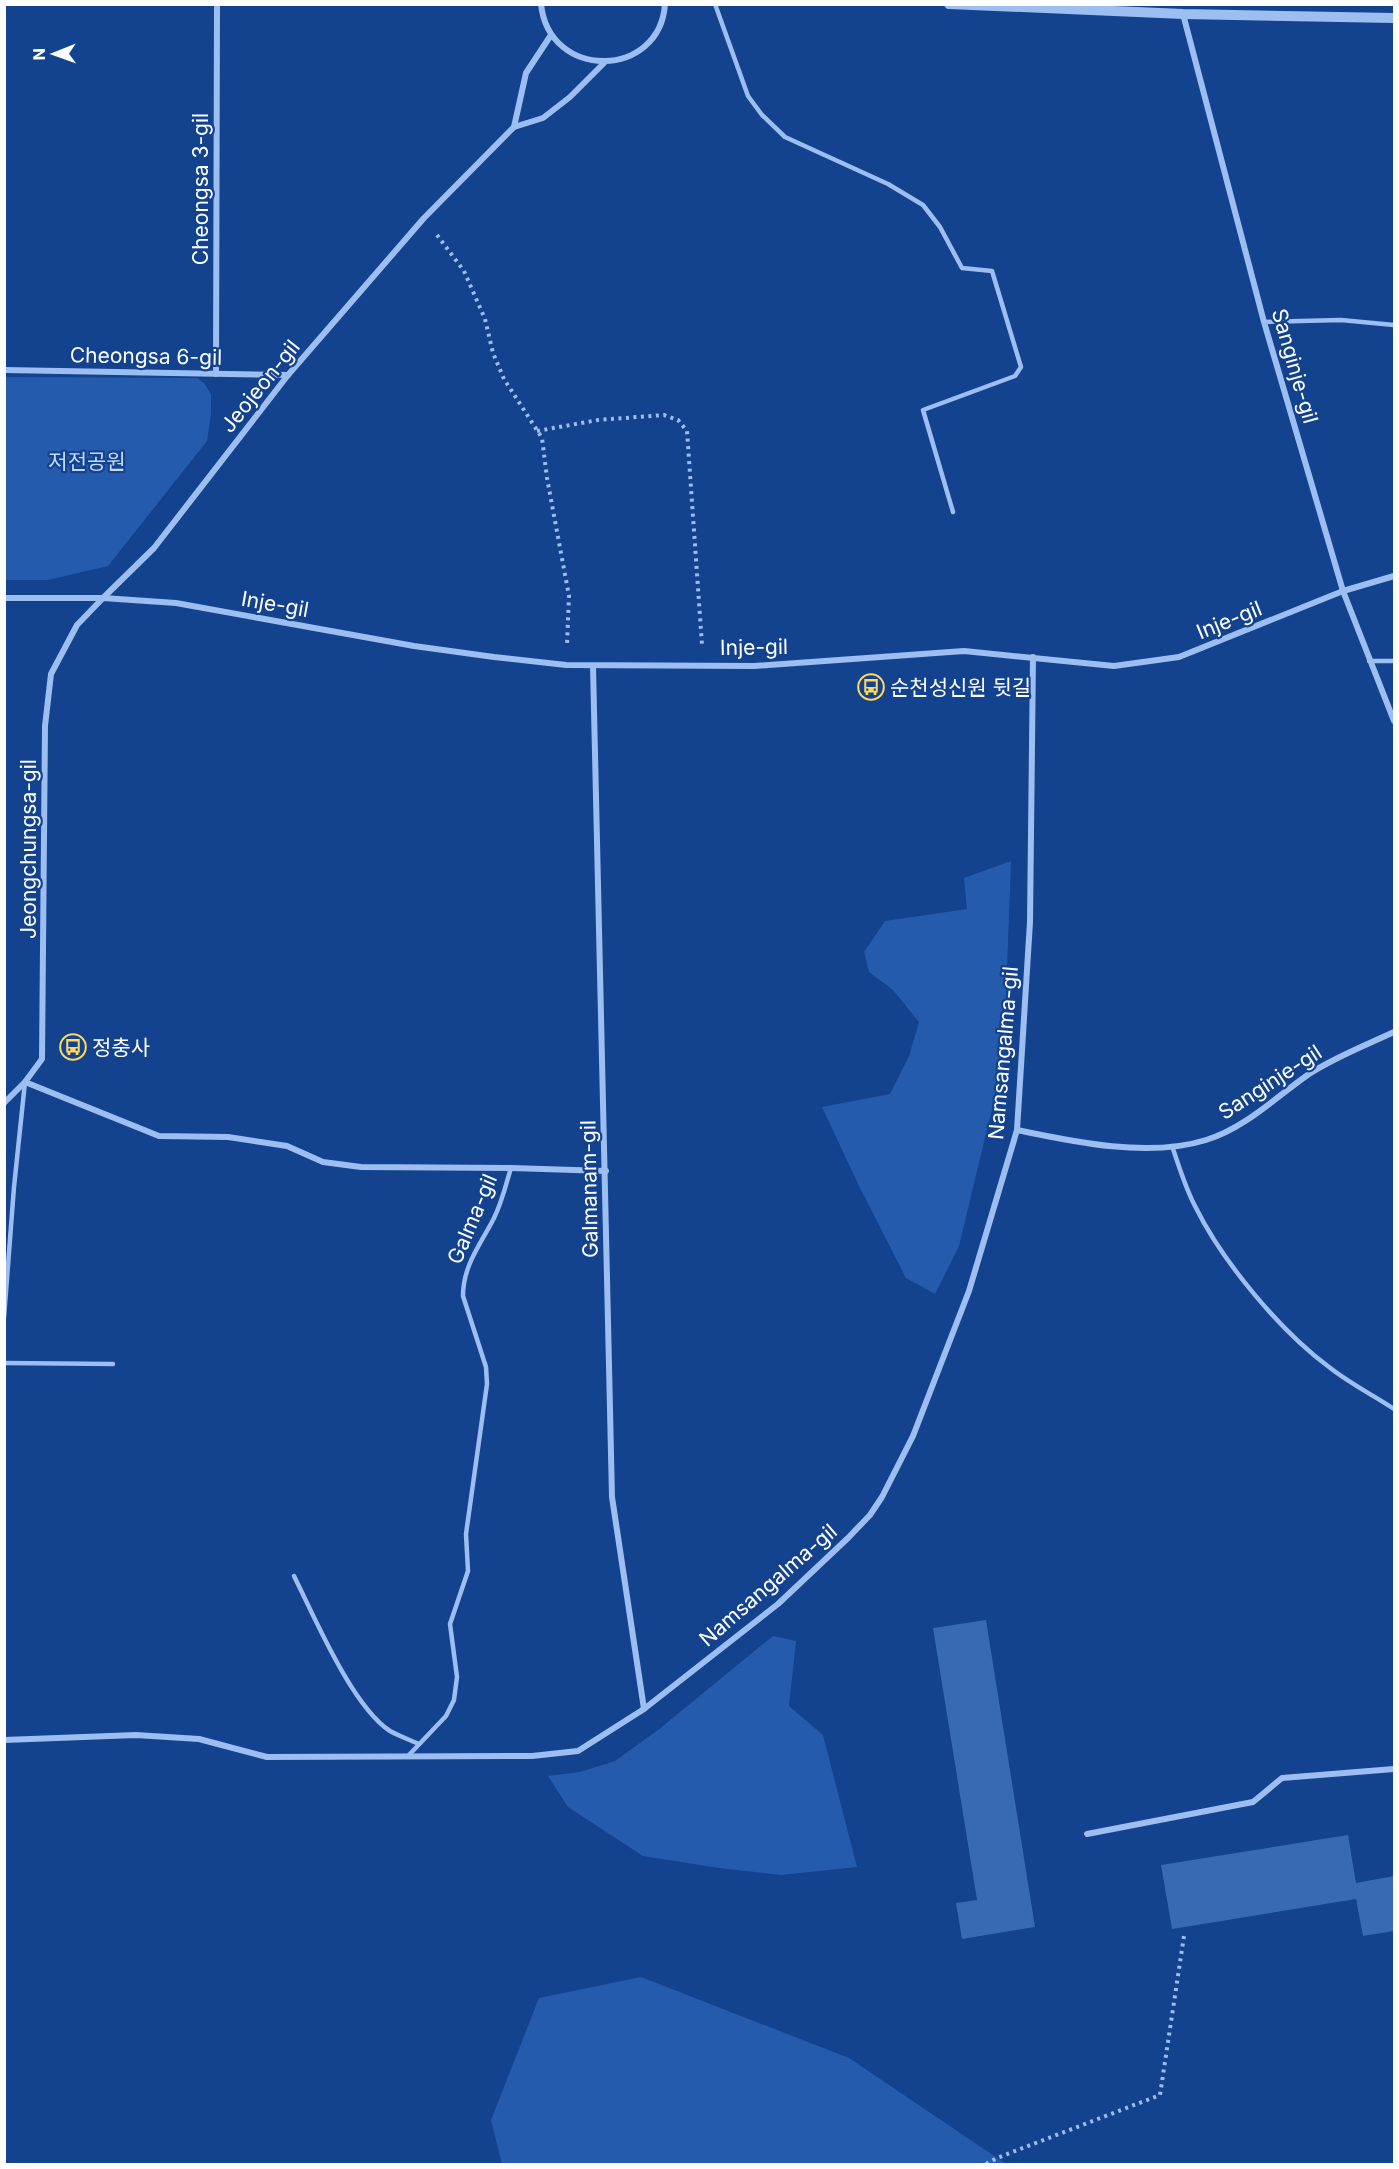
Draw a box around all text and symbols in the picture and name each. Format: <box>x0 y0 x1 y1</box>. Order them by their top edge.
north arrow <box>24 24 84 84</box>
text: N <box>29 48 49 61</box>
street label: Cheongsa 3-gil <box>188 113 213 265</box>
street label: Sanginje-gil <box>1267 306 1323 426</box>
street label: Jeojeon-gil <box>215 335 305 437</box>
street label: Cheongsa 6-gil <box>70 342 222 370</box>
park label: 저전공원 <box>48 449 126 474</box>
street label: Inje-gil <box>239 586 311 622</box>
street label: Inje-gil <box>1193 596 1265 644</box>
street label: Inje-gil <box>720 634 788 660</box>
bus stop icon: 순천성신원 뒷길 <box>856 672 886 702</box>
place label: 순천성신원 뒷길 <box>890 675 1031 700</box>
street label: Jeongchungsa-gil <box>16 759 41 939</box>
street label: Namsangalma-gil <box>983 965 1023 1141</box>
bus stop icon: 정충사 <box>58 1032 88 1062</box>
place label: 정충사 <box>92 1035 150 1060</box>
street label: Sanginje-gil <box>1214 1039 1326 1125</box>
street label: Galmanam-gil <box>575 1120 603 1258</box>
street label: Galma-gil <box>442 1170 502 1268</box>
street label: Namsangalma-gil <box>694 1519 842 1651</box>

